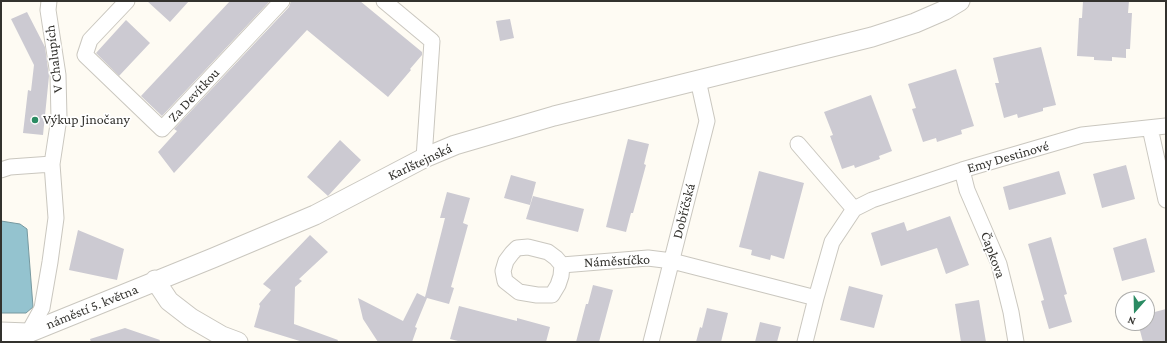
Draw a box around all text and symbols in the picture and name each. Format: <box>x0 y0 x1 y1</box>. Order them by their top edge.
street label: V Chalupích <box>42 24 66 94</box>
street label: Za Devítkou <box>165 65 223 125</box>
place label: Výkup Jinočany <box>43 112 130 128</box>
marker: Výkup Jinočany <box>30 115 40 125</box>
street label: Emy Destinové <box>965 137 1051 177</box>
street label: Karlštejnská <box>385 140 455 184</box>
street label: Dobříčská <box>669 182 699 240</box>
street label: Čapkova <box>977 229 1009 281</box>
street label: Náměstíčko <box>584 251 650 271</box>
street label: náměstí 5. května <box>44 281 140 333</box>
north arrow <box>1115 291 1155 331</box>
text: N <box>1126 314 1137 328</box>

